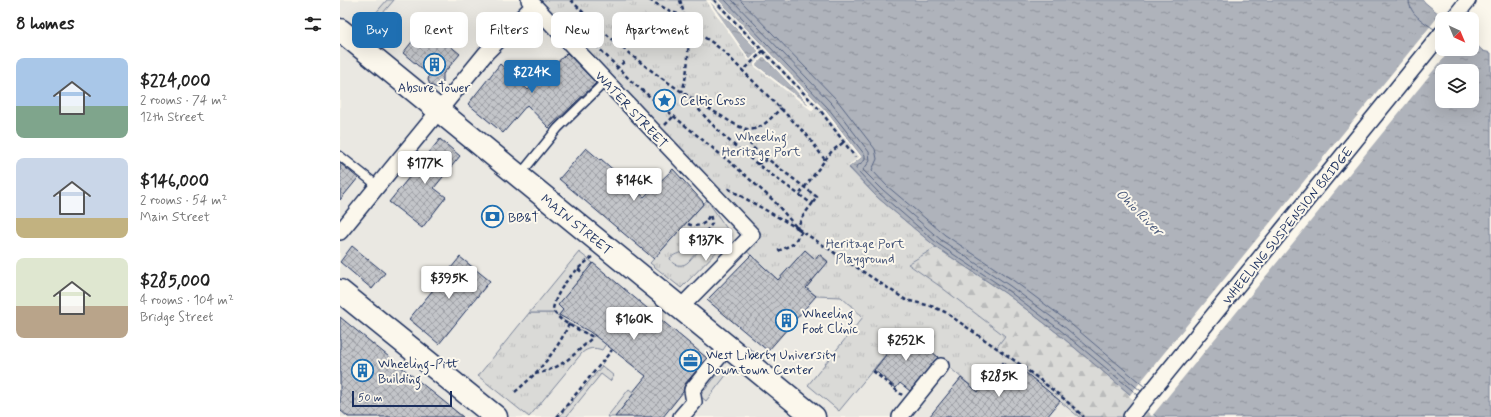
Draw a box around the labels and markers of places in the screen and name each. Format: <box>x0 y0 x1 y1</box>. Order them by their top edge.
building icon: Absure Tower <box>421 52 447 78</box>
pin: $224K <box>504 60 560 94</box>
place label: Absure Tower <box>398 80 471 97</box>
place icon: Celtic Cross <box>652 87 678 113</box>
place label: Celtic Cross <box>680 93 746 110</box>
pin: $177K <box>397 151 453 185</box>
pin: $146K <box>606 168 662 202</box>
bank icon: BB&T <box>480 204 506 230</box>
place label: BB&T <box>508 210 540 227</box>
pin: $137K <box>678 228 734 262</box>
pin: $395K <box>421 266 477 300</box>
place label: Wheeling Foot Clinic <box>802 306 858 338</box>
pin: $160K <box>606 307 662 341</box>
building icon: Wheeling Foot Clinic <box>774 307 800 333</box>
pin: $252K <box>878 328 934 362</box>
place label: West Liberty University Downtown Center <box>706 347 836 379</box>
office icon: West Liberty University Downtown Center <box>677 348 703 374</box>
place label: Wheeling-Pitt Building <box>378 356 460 390</box>
building icon: Wheeling-Pitt Building <box>350 357 376 383</box>
pin: $285K <box>971 364 1027 398</box>

